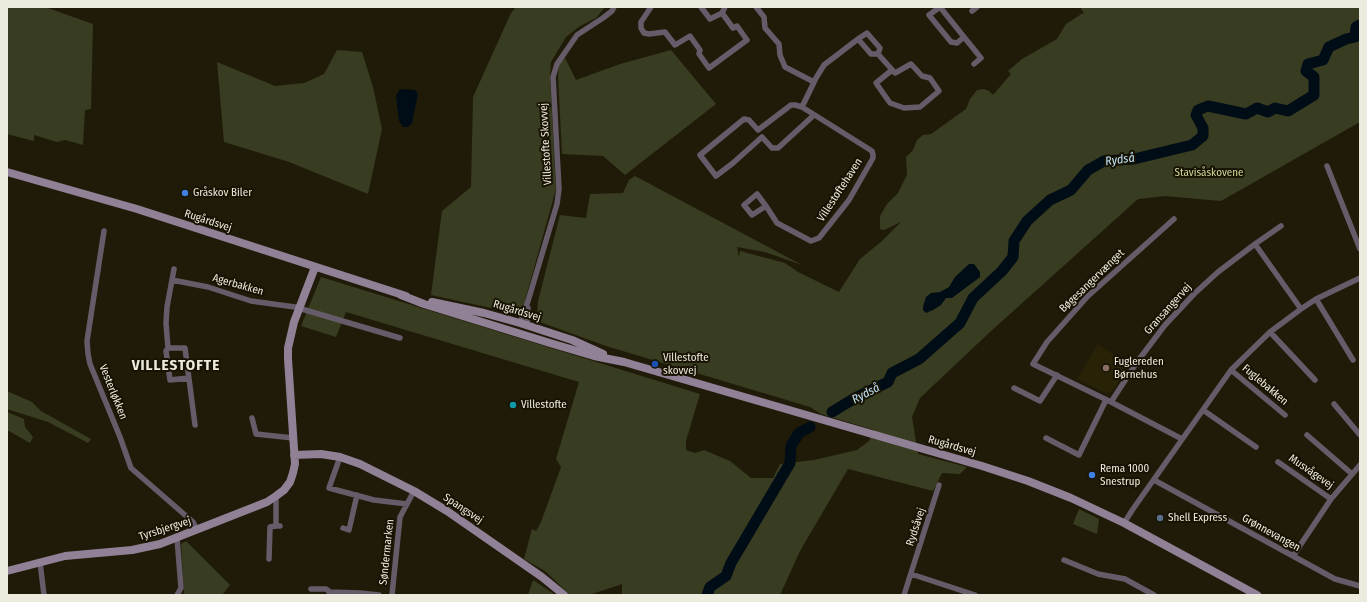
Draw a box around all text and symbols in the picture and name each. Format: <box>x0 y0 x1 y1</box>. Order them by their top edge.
street label: Villestofte Skovvej <box>537 102 555 186</box>
water label: Rydså <box>1104 151 1136 169</box>
street label: Villestoftehaven <box>815 156 865 224</box>
park label: Stavisåskovene <box>1175 166 1243 180</box>
place label: Gråskov Biler <box>193 186 252 200</box>
marker: Gråskov Biler <box>180 188 190 198</box>
street label: Rugårdsvej <box>183 207 233 235</box>
street label: Bøgesangervænget <box>1057 247 1127 315</box>
street label: Agerbakken <box>211 271 265 299</box>
street label: Gransangervej <box>1142 281 1194 337</box>
street label: Rugårdsvej <box>492 298 542 324</box>
place label: Villestofte skovvej <box>663 351 709 377</box>
place label: Fuglereden Børnehus <box>1114 355 1164 381</box>
district label: VILLESTOFTE <box>132 357 220 375</box>
marker: Villestofte skovvej <box>650 359 660 369</box>
street label: Fuglebakken <box>1239 362 1291 408</box>
street label: Vesterløkken <box>96 363 130 421</box>
marker: Fuglereden Børnehus <box>1101 363 1111 373</box>
water label: Rydså <box>850 381 882 407</box>
place label: Villestofte <box>521 398 567 412</box>
marker: Villestofte <box>508 400 518 410</box>
street label: Rugårdsvej <box>927 433 977 459</box>
street label: Musvågevej <box>1286 452 1336 492</box>
place label: Rema 1000 Snestrup <box>1100 462 1149 488</box>
marker: Rema 1000 Snestrup <box>1087 470 1097 480</box>
street label: Spangsvej <box>441 491 485 527</box>
street label: Rydsåvej <box>904 506 928 548</box>
place label: Shell Express <box>1168 511 1227 525</box>
street label: Grønnevangen <box>1239 512 1303 554</box>
marker: Shell Express <box>1155 513 1165 523</box>
street label: Tyrsbjergvej <box>137 514 193 544</box>
street label: Søndermarken <box>377 518 397 586</box>

